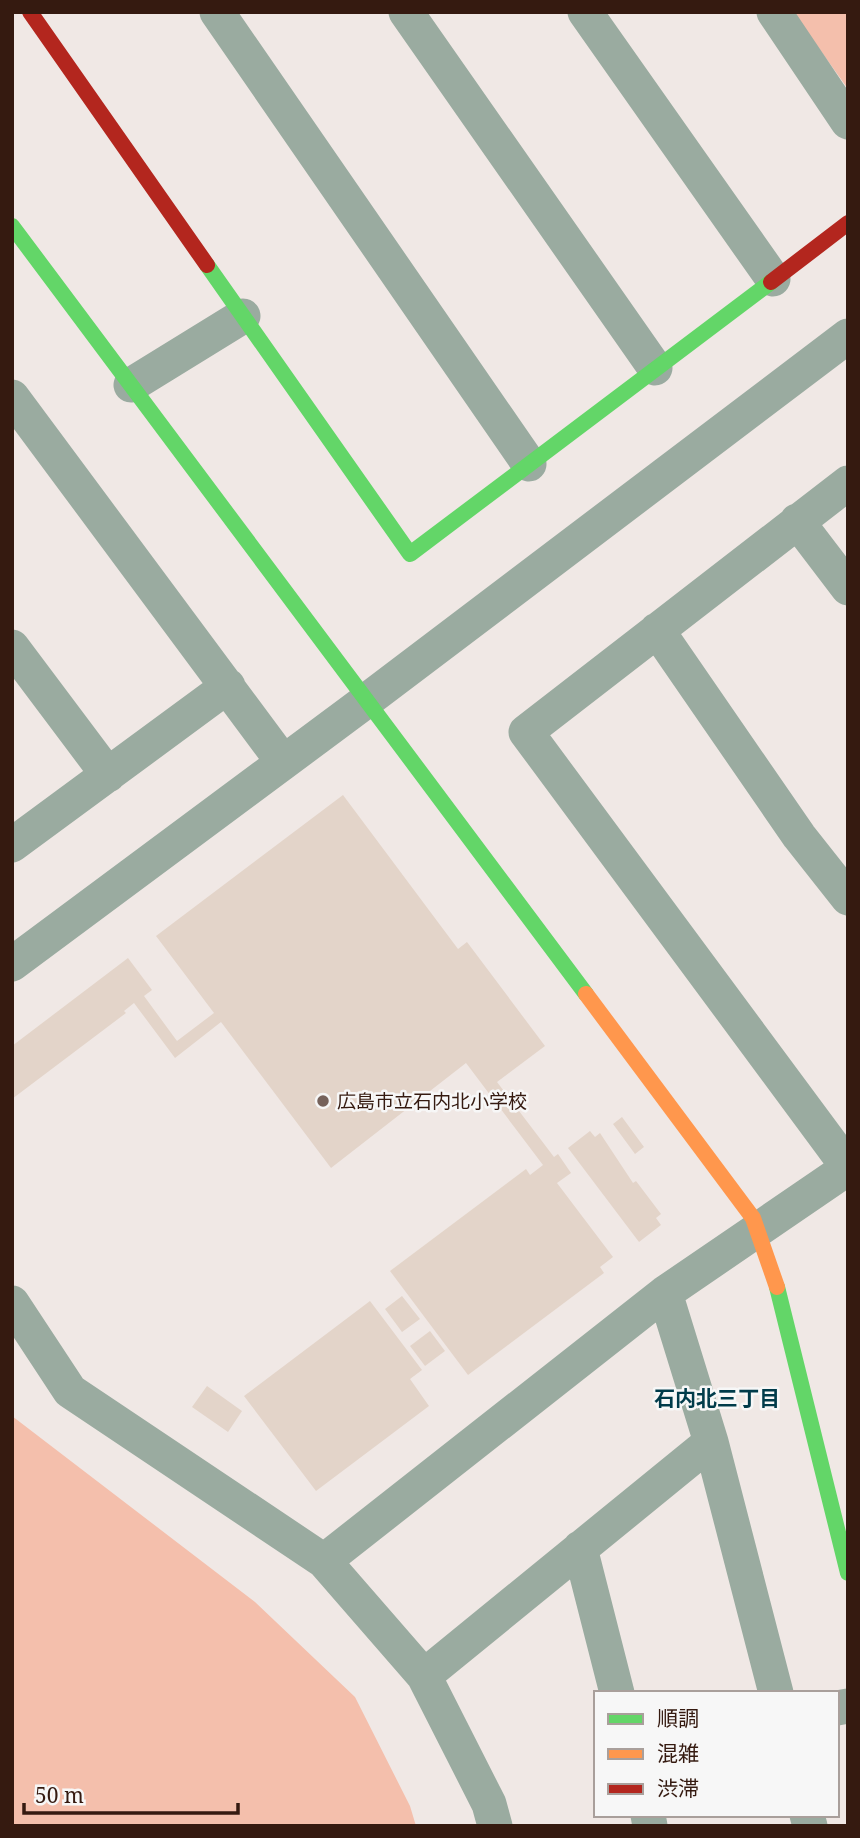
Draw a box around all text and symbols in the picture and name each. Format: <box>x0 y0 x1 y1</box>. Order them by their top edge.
place label: 広島市立石内北小学校 <box>337 1088 527 1114</box>
marker: 広島市立石内北小学校 <box>315 1093 331 1109</box>
district label: 石内北三丁目 <box>654 1384 780 1412</box>
legend <box>594 1691 839 1817</box>
text: 順調 <box>657 1704 699 1732</box>
text: 混雑 <box>657 1739 699 1767</box>
scale bar <box>24 1772 238 1816</box>
text: 渋滞 <box>657 1774 699 1802</box>
text: 50 m <box>35 1781 84 1809</box>

